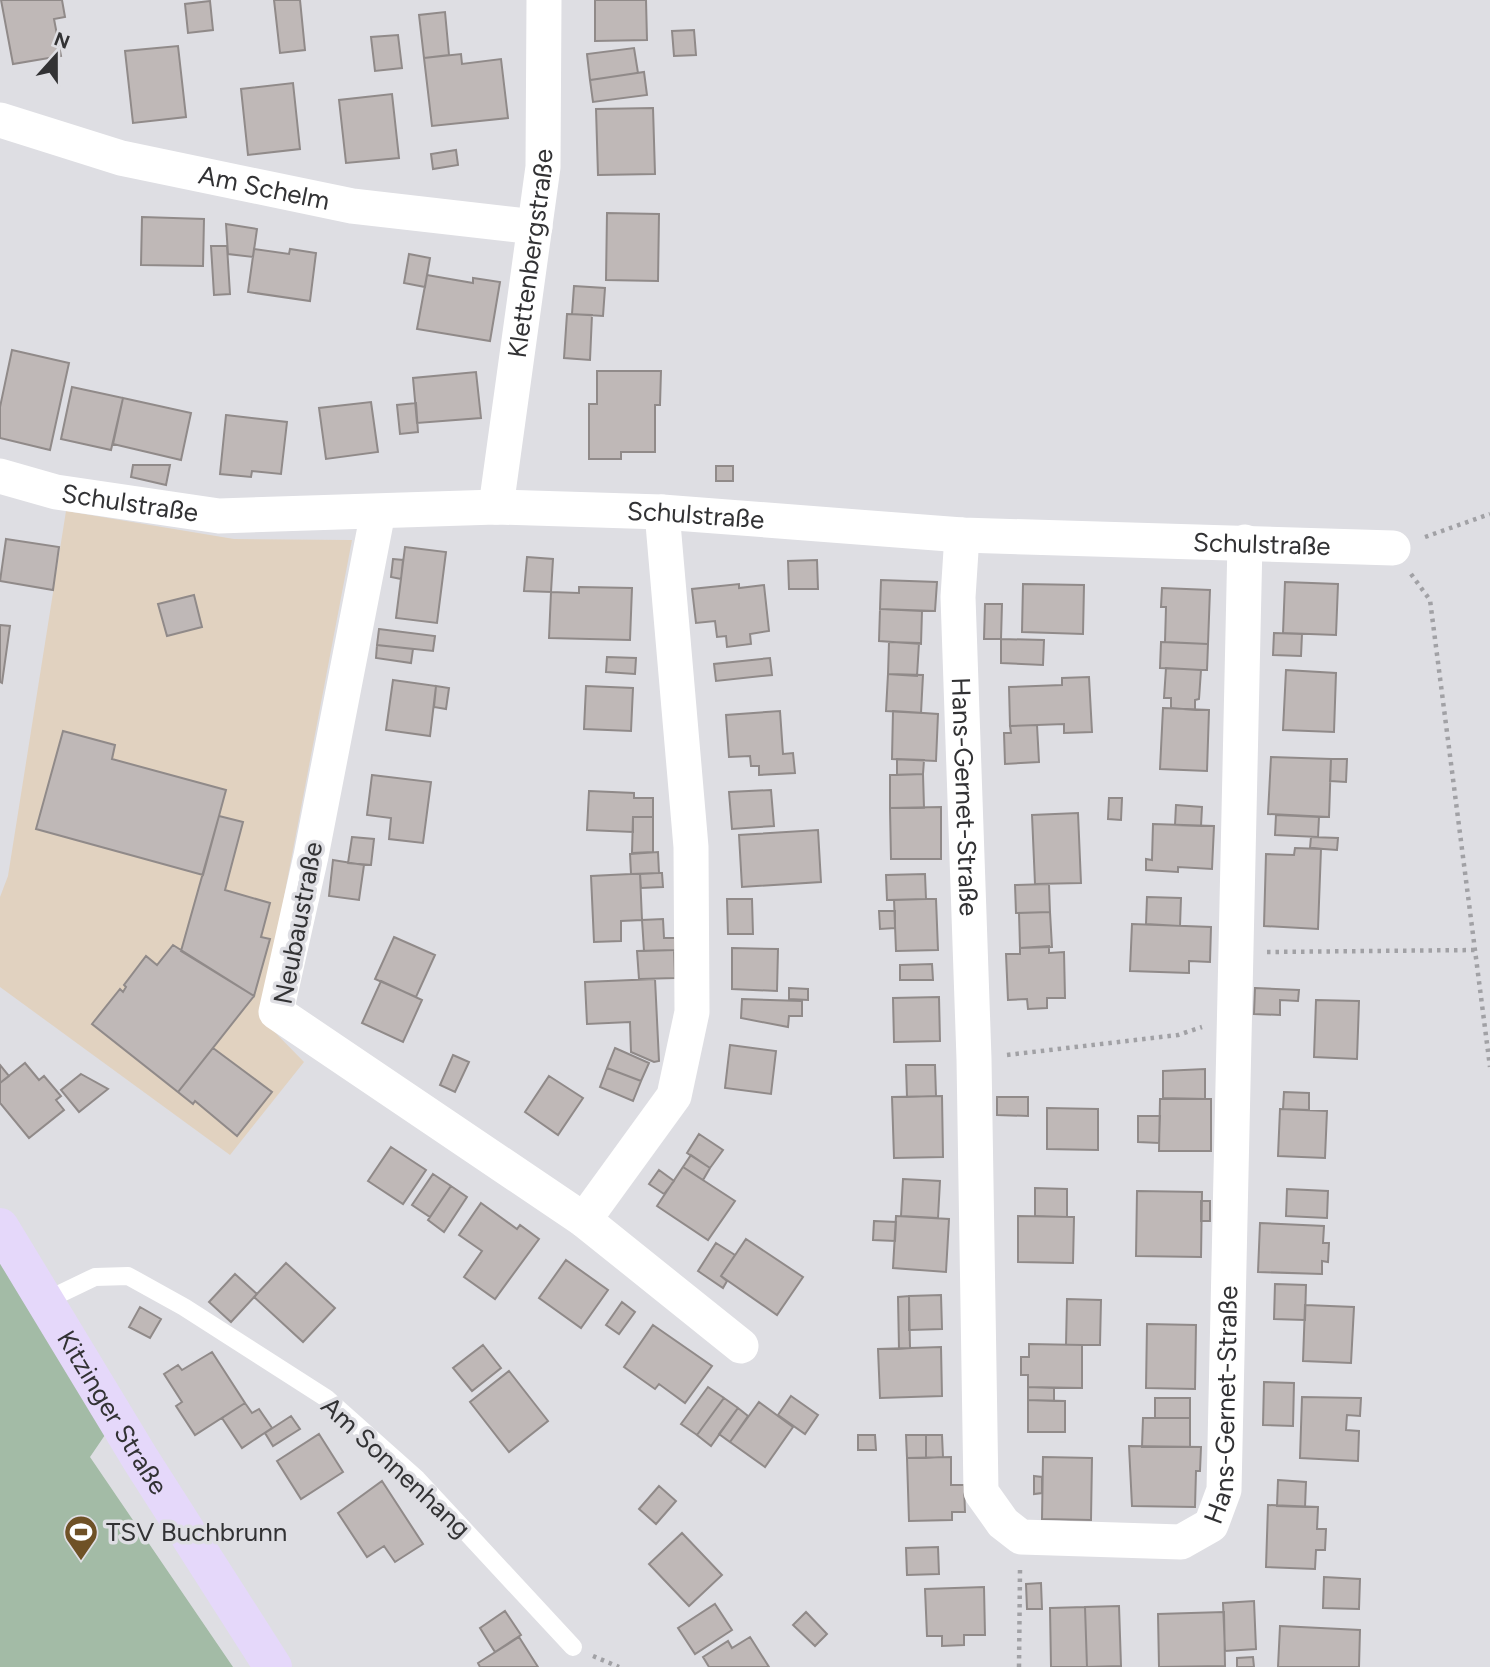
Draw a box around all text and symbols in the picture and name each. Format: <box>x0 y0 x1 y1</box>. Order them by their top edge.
north arrow <box>21 21 91 91</box>
text: N <box>51 27 73 54</box>
street label: Klettenbergstraße <box>501 149 559 360</box>
street label: Am Schelm <box>196 159 332 217</box>
street label: Schulstraße <box>60 477 200 529</box>
street label: Schulstraße <box>626 495 766 536</box>
street label: Schulstraße <box>1192 526 1331 562</box>
street label: Hans-Gernet-Straße <box>945 677 985 917</box>
street label: Neubaustraße <box>267 839 329 1007</box>
street label: Hans-Gernet-Straße <box>1197 1285 1244 1528</box>
street label: Kitzinger Straße <box>50 1325 175 1501</box>
street label: Am Sonnenhang <box>315 1390 477 1544</box>
sports icon: TSV Buchbrunn <box>62 1513 100 1562</box>
place label: TSV Buchbrunn <box>106 1516 287 1548</box>

